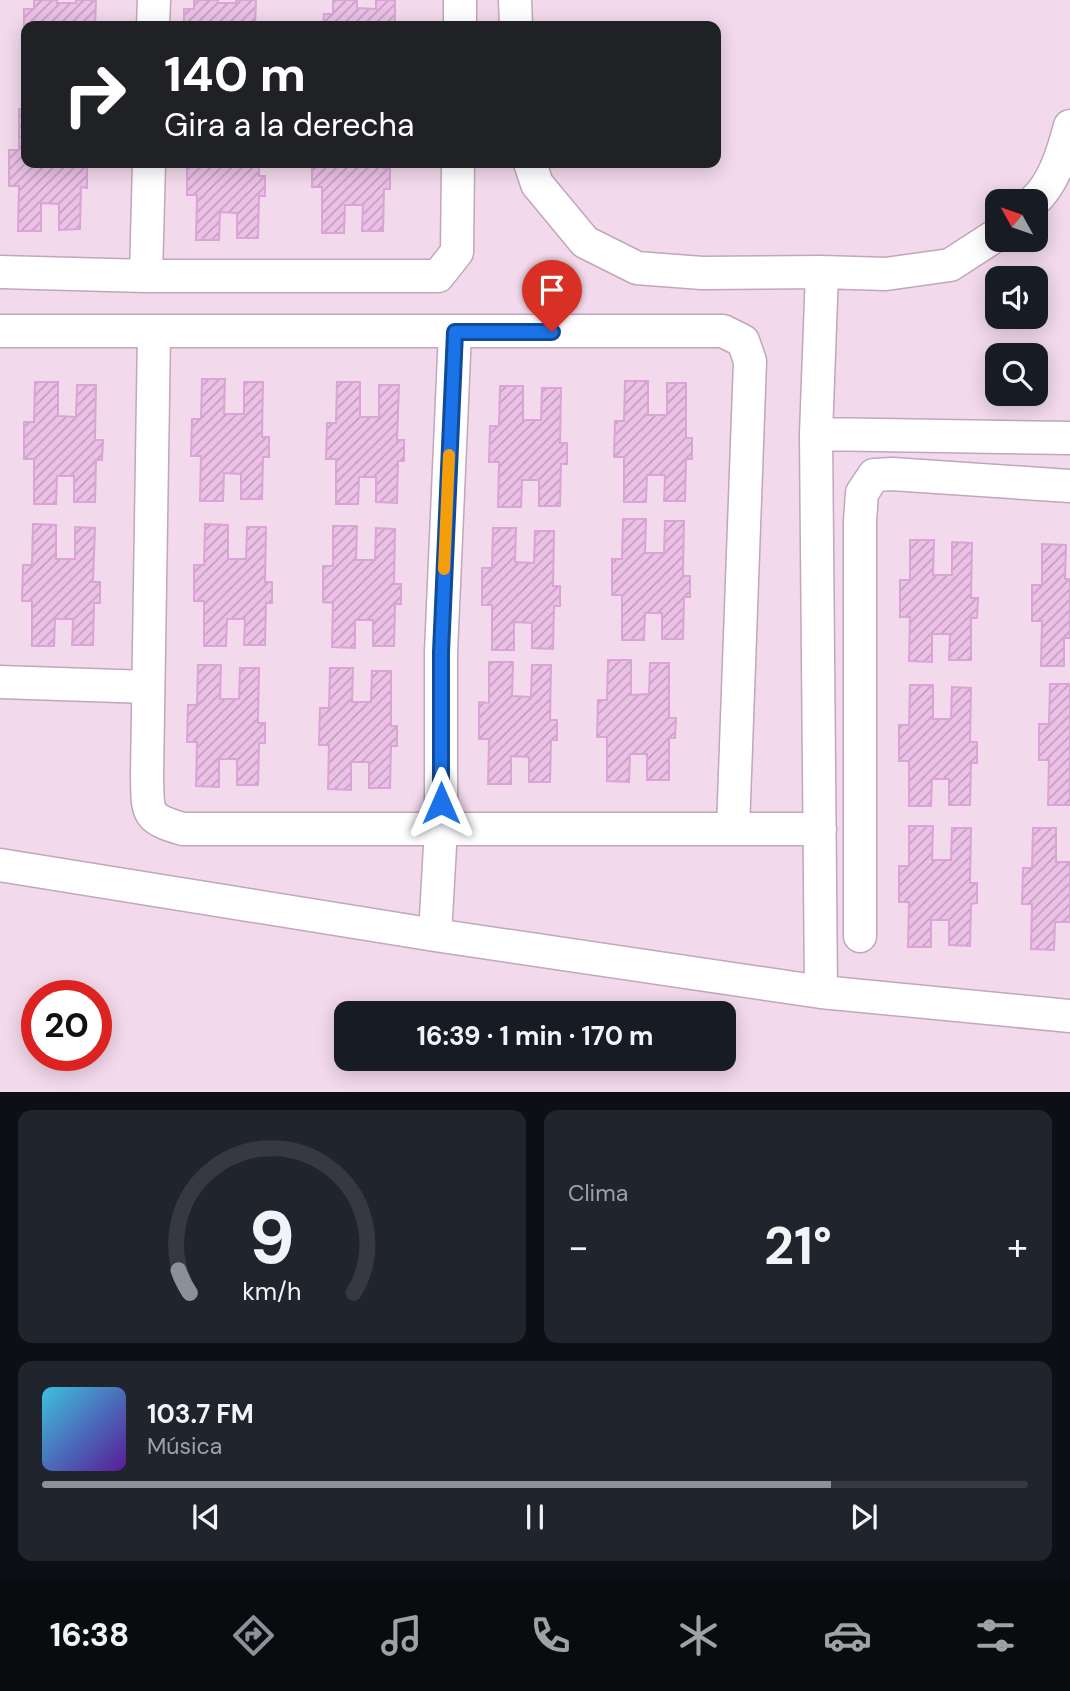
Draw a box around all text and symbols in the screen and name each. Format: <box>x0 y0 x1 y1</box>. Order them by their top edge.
text: 140 m <box>164 42 306 106</box>
icon: right <box>49 49 140 140</box>
text: Gira a la derecha <box>164 104 414 146</box>
north arrow <box>985 189 1048 252</box>
map controls <box>985 189 1048 406</box>
pin <box>522 260 582 332</box>
button: sound <box>985 266 1048 329</box>
icon: arrive <box>533 271 571 309</box>
button: search <box>985 343 1048 406</box>
position arrow <box>404 766 478 840</box>
speed limit sign: 20 <box>21 980 112 1071</box>
text: 16:39 · 1 min · 170 m <box>416 1019 654 1053</box>
text: Clima <box>568 1178 628 1208</box>
text: 9 <box>249 1191 295 1286</box>
text: 21° <box>764 1212 832 1280</box>
text: − <box>568 1222 589 1272</box>
text: + <box>1007 1222 1028 1272</box>
text: km/h <box>242 1274 302 1307</box>
text: 103.7 FM <box>147 1397 254 1431</box>
text: Música <box>147 1431 222 1461</box>
icon: previous <box>187 1498 225 1536</box>
icon: pause <box>516 1498 554 1536</box>
icon: next <box>845 1498 883 1536</box>
icon: directions <box>229 1611 278 1660</box>
icon: music <box>377 1611 426 1660</box>
icon: phone <box>526 1611 575 1660</box>
icon: climate <box>674 1611 723 1660</box>
icon: car <box>823 1611 872 1660</box>
icon: filters <box>971 1611 1020 1660</box>
text: 16:38 <box>50 1614 129 1656</box>

